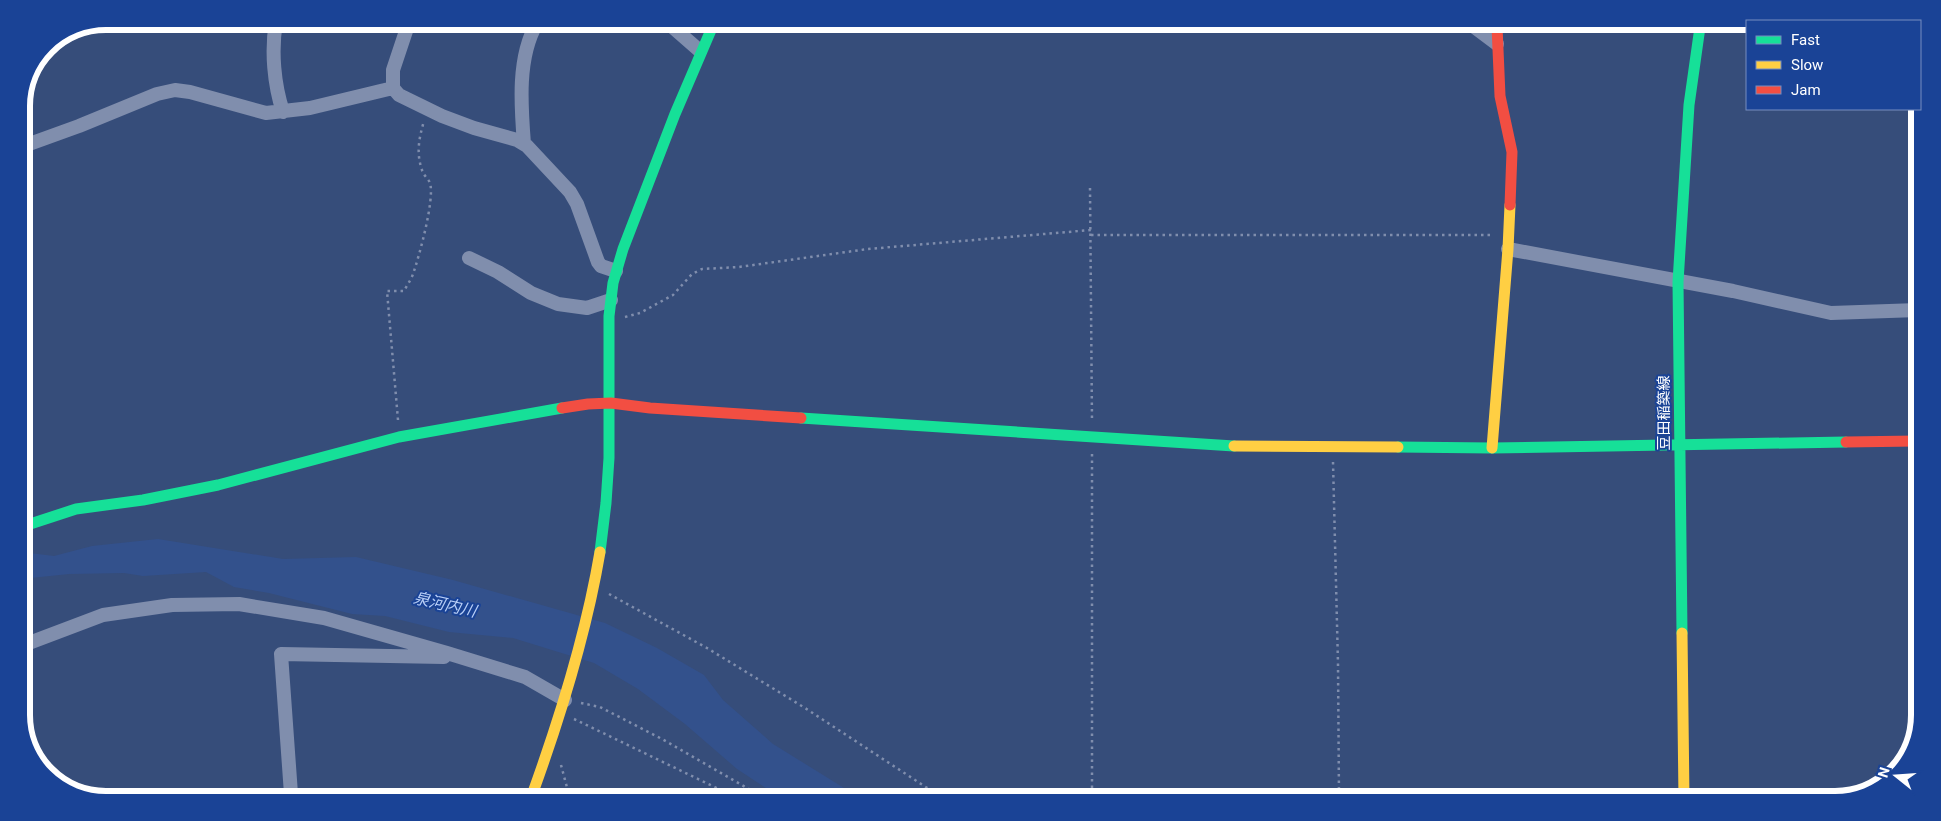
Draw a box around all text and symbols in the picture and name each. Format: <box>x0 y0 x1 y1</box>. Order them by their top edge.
legend <box>1746 20 1921 110</box>
text: Fast <box>1791 31 1820 49</box>
text: Slow <box>1791 56 1823 74</box>
text: Jam <box>1791 81 1821 99</box>
street label: 豆田稲築線 <box>1655 375 1673 451</box>
water label: 泉河内川 <box>412 588 480 621</box>
north arrow <box>1871 751 1921 801</box>
text: N <box>1874 765 1893 779</box>

